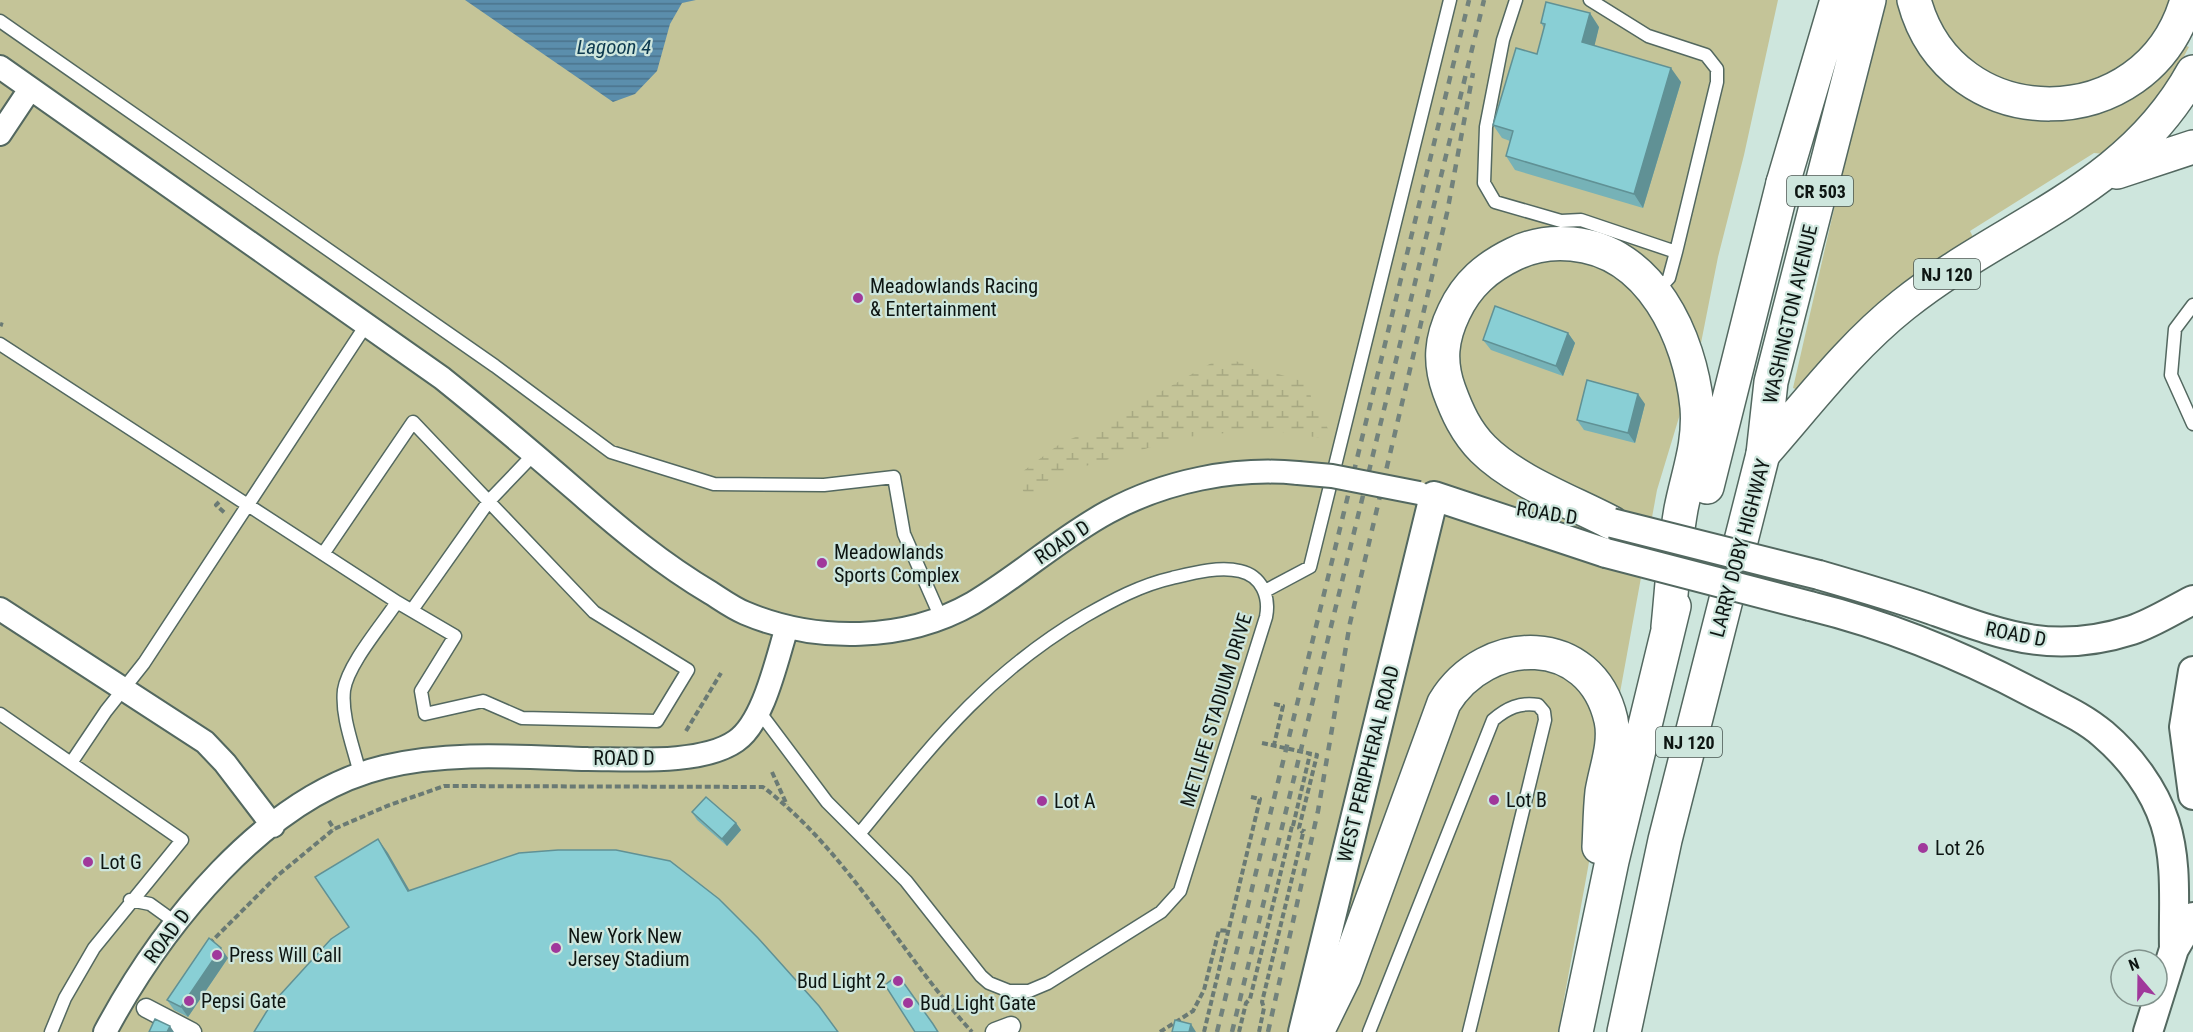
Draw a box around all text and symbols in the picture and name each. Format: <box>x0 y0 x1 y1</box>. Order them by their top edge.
water label: Lagoon 4 <box>577 35 651 59</box>
road number: CR 503 <box>1787 176 1853 206</box>
street label: WASHINGTON AVENUE <box>1758 222 1822 406</box>
road number: NJ 120 <box>1914 259 1980 289</box>
place label: Meadowlands Racing & Entertainment <box>870 274 1038 321</box>
marker: Meadowlands Racing & Entertainment <box>851 291 865 305</box>
street label: LARRY DOBY HIGHWAY <box>1705 456 1775 640</box>
street label: ROAD D <box>1515 496 1579 530</box>
street label: ROAD D <box>1030 515 1094 569</box>
place label: Meadowlands Sports Complex <box>834 540 960 587</box>
marker: Meadowlands Sports Complex <box>815 556 829 570</box>
street label: METLIFE STADIUM DRIVE <box>1175 610 1257 810</box>
street label: ROAD D <box>1984 616 2048 652</box>
street label: WEST PERIPHERAL ROAD <box>1332 663 1404 865</box>
road number: NJ 120 <box>1656 727 1722 757</box>
street label: ROAD D <box>593 746 655 770</box>
place label: Lot B <box>1506 788 1547 812</box>
place label: Lot A <box>1054 789 1096 813</box>
marker: Lot B <box>1487 793 1501 807</box>
marker: Lot A <box>1035 794 1049 808</box>
place label: Lot 26 <box>1935 836 1985 860</box>
marker: Lot 26 <box>1916 841 1930 855</box>
place label: Lot G <box>100 850 142 874</box>
marker: Lot G <box>81 855 95 869</box>
street label: ROAD D <box>139 904 195 968</box>
place label: New York New Jersey Stadium <box>568 924 690 971</box>
marker: New York New Jersey Stadium <box>549 941 563 955</box>
place label: Press Will Call <box>229 943 342 967</box>
marker: Press Will Call <box>210 948 224 962</box>
north arrow <box>2109 948 2169 1008</box>
text: N <box>2126 954 2142 975</box>
place label: Bud Light 2 <box>797 969 886 993</box>
marker: Bud Light 2 <box>891 974 905 988</box>
place label: Pepsi Gate <box>201 989 286 1013</box>
place label: Bud Light Gate <box>920 991 1036 1015</box>
marker: Pepsi Gate <box>182 994 196 1008</box>
marker: Bud Light Gate <box>901 996 915 1010</box>

